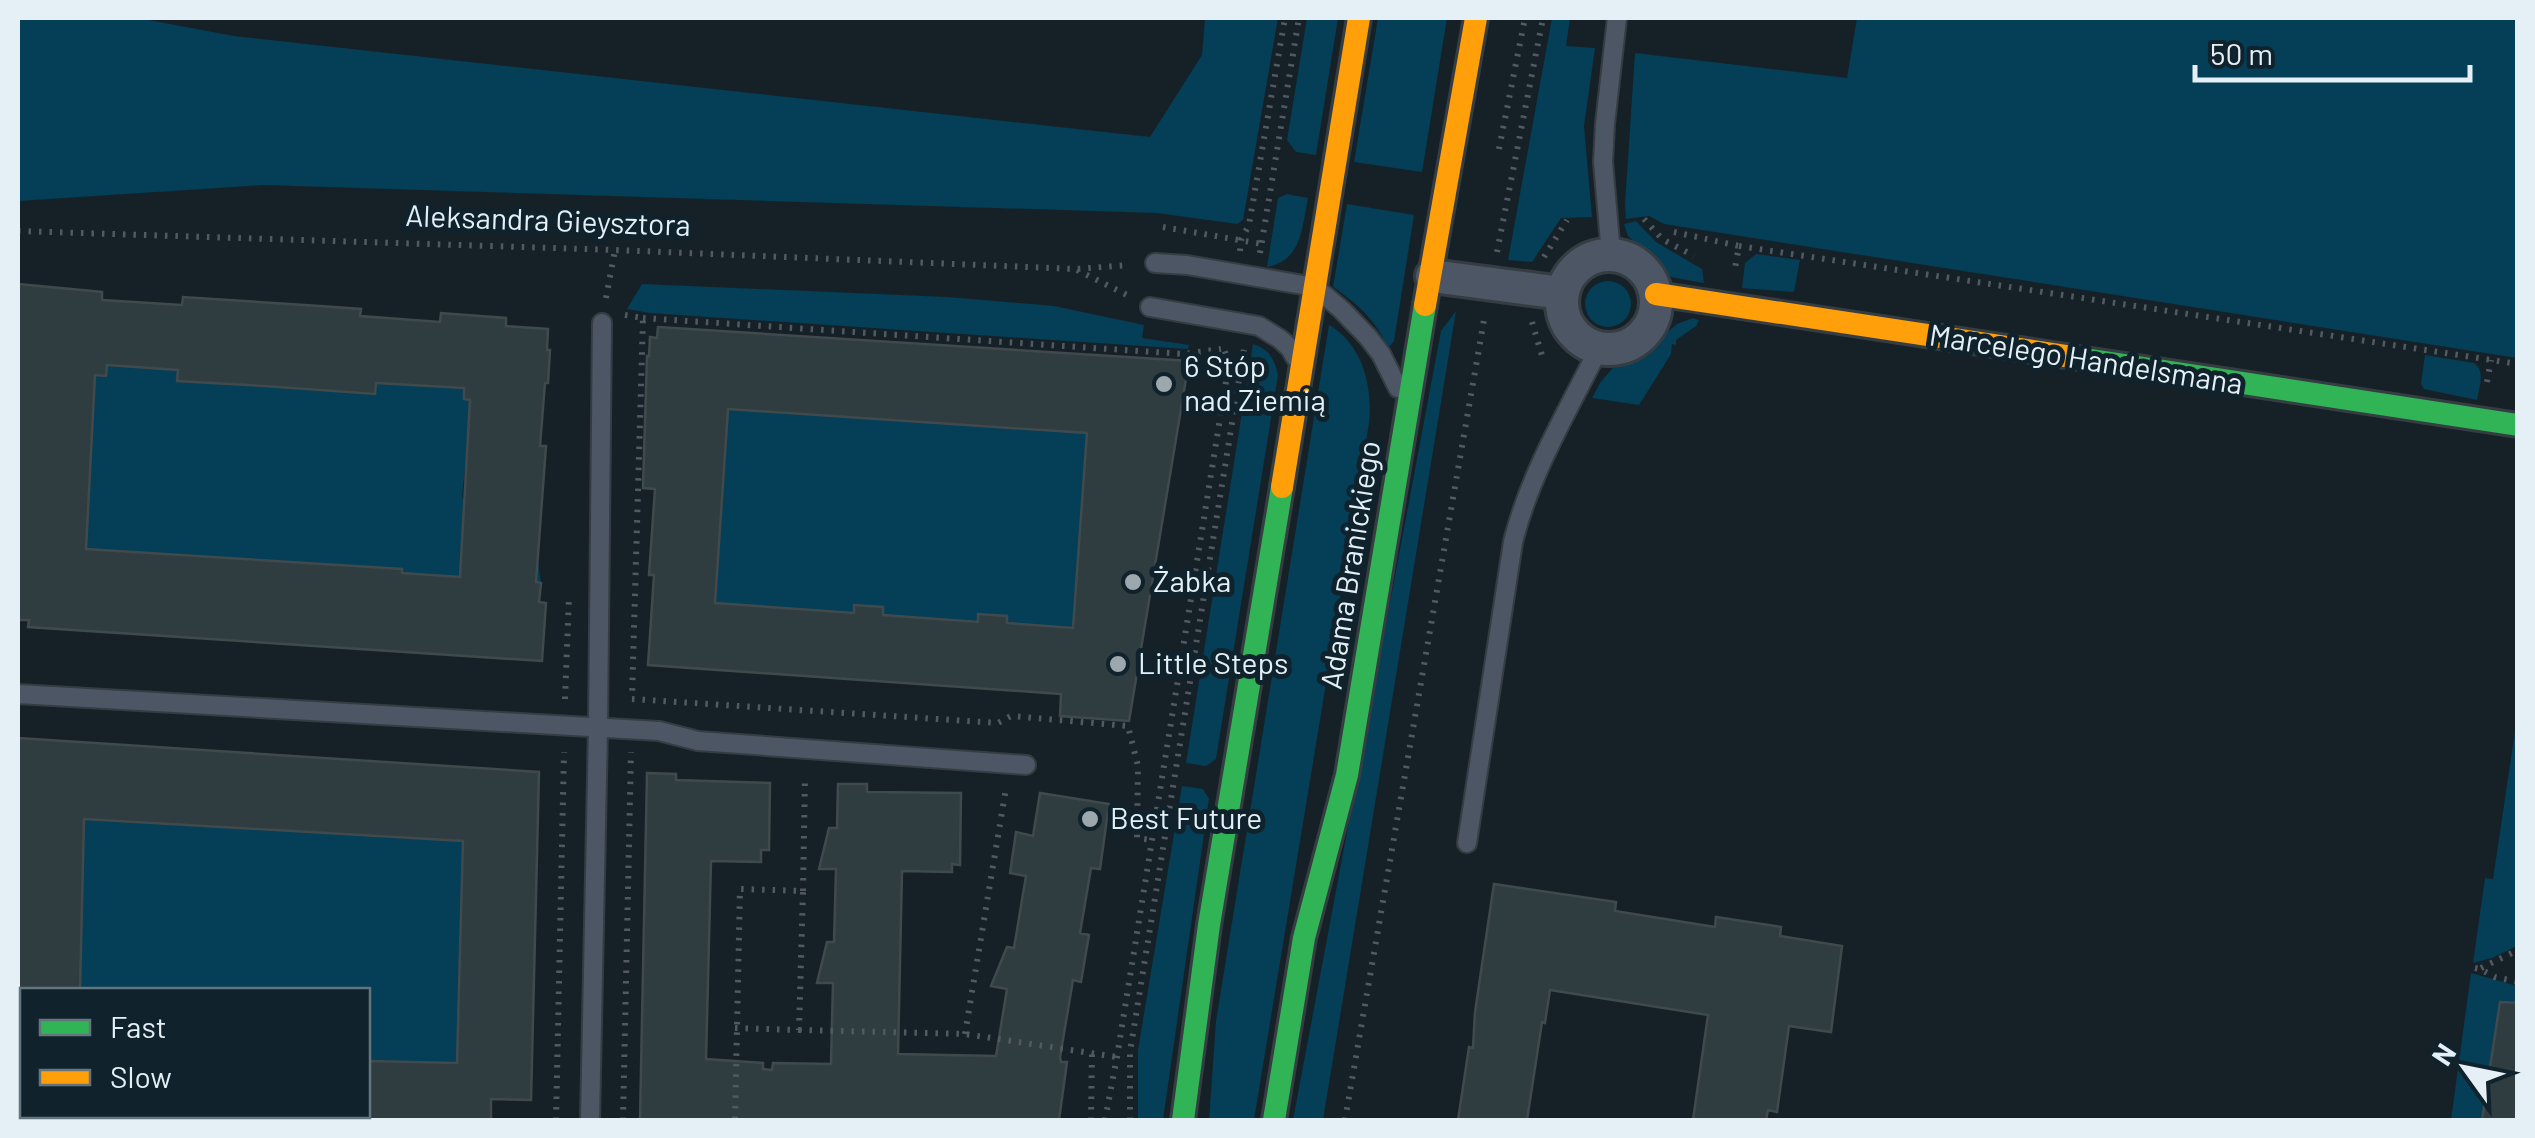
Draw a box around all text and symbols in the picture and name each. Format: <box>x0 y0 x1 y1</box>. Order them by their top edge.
scale bar <box>2195 20 2470 82</box>
text: 50 m <box>2210 35 2273 71</box>
street label: Aleksandra Gieysztora <box>405 196 691 242</box>
street label: Marcelego Handelsmana <box>1927 315 2245 401</box>
place label: 6 Stóp nad Ziemią <box>1184 347 1326 417</box>
marker: 6 Stóp nad Ziemią <box>1153 373 1175 395</box>
street label: Adama Branickiego <box>1312 438 1386 692</box>
place label: Żabka <box>1153 562 1231 598</box>
marker: Żabka <box>1122 571 1144 593</box>
place label: Little Steps <box>1138 644 1288 680</box>
marker: Little Steps <box>1107 653 1129 675</box>
place label: Best Future <box>1110 799 1262 835</box>
marker: Best Future <box>1079 808 1101 830</box>
legend <box>20 988 370 1118</box>
text: Fast <box>110 1008 167 1044</box>
north arrow <box>2415 1018 2515 1118</box>
text: N <box>2424 1037 2463 1071</box>
text: Slow <box>110 1058 172 1094</box>

